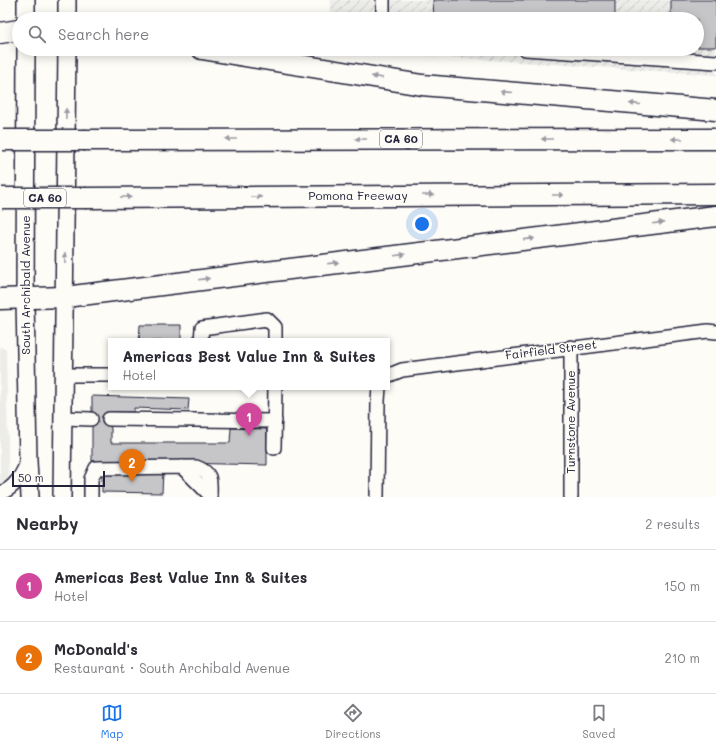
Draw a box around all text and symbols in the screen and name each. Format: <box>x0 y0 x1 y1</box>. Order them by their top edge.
search box <box>12 12 704 56</box>
icon: search <box>26 23 48 45</box>
text: Search here <box>58 24 149 44</box>
one-way arrow <box>371 74 383 80</box>
one-way arrow <box>500 89 512 96</box>
one-way arrow <box>629 100 641 107</box>
one-way arrow <box>63 107 69 120</box>
road number: CA 60 <box>380 130 422 148</box>
one-way arrow <box>224 136 237 142</box>
one-way arrow <box>354 136 367 142</box>
one-way arrow <box>540 136 553 142</box>
one-way arrow <box>670 136 683 142</box>
street label: Pomona Freeway <box>308 187 408 203</box>
road number: CA 60 <box>24 189 66 207</box>
one-way arrow <box>422 192 434 199</box>
one-way arrow <box>552 192 565 198</box>
one-way arrow <box>120 194 132 201</box>
one-way arrow <box>250 194 263 200</box>
your location <box>412 214 432 234</box>
street label: South Archibald Avenue <box>17 215 33 355</box>
one-way arrow <box>652 220 664 226</box>
one-way arrow <box>523 236 535 242</box>
one-way arrow <box>62 251 68 264</box>
one-way arrow <box>394 252 406 258</box>
one-way arrow <box>327 260 339 266</box>
one-way arrow <box>198 276 210 282</box>
street label: Fairfield Street <box>504 335 598 363</box>
popup <box>108 338 390 390</box>
text: Americas Best Value Inn & Suites <box>122 346 376 366</box>
text: Hotel <box>122 366 156 383</box>
street label: Turnstone Avenue <box>562 370 578 474</box>
pin: 1 <box>236 403 262 436</box>
pin: 2 <box>119 449 145 482</box>
scale bar <box>12 469 105 488</box>
text: 50 m <box>18 470 44 485</box>
text: Nearby <box>16 512 78 534</box>
text: 2 results <box>645 515 700 532</box>
text: Americas Best Value Inn & Suites <box>54 567 307 587</box>
text: 1 <box>26 577 32 594</box>
text: 150 m <box>664 577 700 594</box>
text: Hotel <box>54 587 88 604</box>
text: McDonald's <box>54 639 138 659</box>
text: 2 <box>25 649 33 666</box>
text: 210 m <box>664 649 700 666</box>
text: Restaurant · South Archibald Avenue <box>54 659 290 676</box>
tab: Map <box>101 702 123 741</box>
tab: Directions <box>325 702 381 741</box>
tab: Saved <box>582 702 615 741</box>

